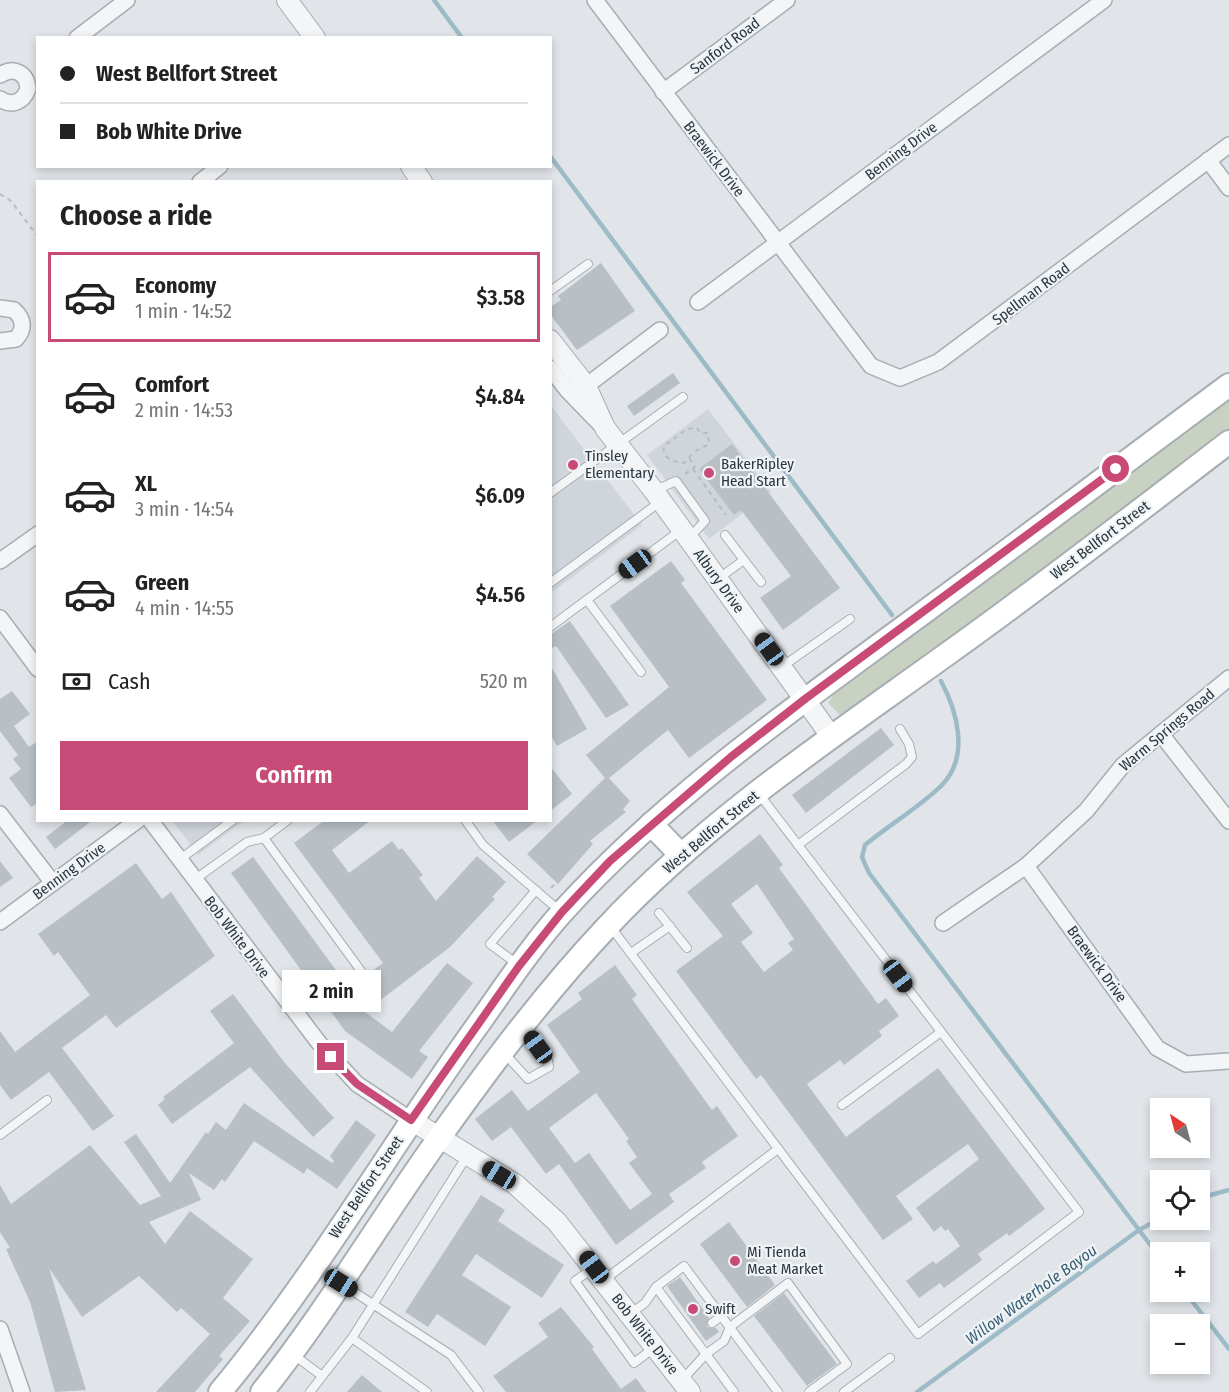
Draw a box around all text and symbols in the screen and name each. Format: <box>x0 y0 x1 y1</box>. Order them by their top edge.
street label: Sanford Road <box>687 14 763 78</box>
text: West Bellfort Street <box>96 60 277 87</box>
text: Bob White Drive <box>96 118 242 145</box>
street label: Braewick Drive <box>680 118 748 200</box>
street label: Benning Drive <box>861 118 941 184</box>
text: Choose a ride <box>60 200 212 232</box>
street label: Spellman Road <box>989 259 1073 329</box>
icon: car <box>63 270 117 324</box>
text: Economy <box>135 272 216 299</box>
text: $3.58 <box>477 284 525 311</box>
text: 1 min · 14:52 <box>135 299 232 323</box>
icon: car <box>63 369 117 423</box>
text: Comfort <box>135 371 209 398</box>
text: $4.84 <box>475 383 525 410</box>
text: 2 min · 14:53 <box>135 398 233 422</box>
place label: Tinsley Elementary <box>585 447 654 482</box>
place label: BakerRipley Head Start <box>721 455 794 490</box>
route start <box>1102 455 1129 482</box>
marker: Tinsley Elementary <box>566 458 580 472</box>
marker: BakerRipley Head Start <box>702 466 716 480</box>
icon: car <box>63 468 117 522</box>
text: XL <box>135 470 157 497</box>
text: $6.09 <box>475 482 525 509</box>
text: 3 min · 14:54 <box>135 497 234 521</box>
street label: West Bellfort Street <box>1047 497 1153 583</box>
street label: Albury Drive <box>690 545 748 617</box>
car <box>615 546 655 582</box>
icon: car <box>63 567 117 621</box>
text: Green <box>135 569 189 596</box>
text: $4.56 <box>476 581 525 608</box>
text: 4 min · 14:55 <box>135 596 234 620</box>
car <box>751 629 787 669</box>
icon: cash <box>60 665 93 698</box>
text: Cash <box>108 668 151 695</box>
text: 520 m <box>480 669 528 693</box>
street label: Warm Springs Road <box>1116 685 1218 775</box>
button: Confirm <box>60 741 528 810</box>
street label: West Bellfort Street <box>659 787 763 877</box>
street label: Benning Drive <box>29 839 109 903</box>
street label: Bob White Drive <box>200 892 274 982</box>
street label: Braewick Drive <box>1063 922 1131 1006</box>
car <box>880 956 916 996</box>
callout: 2 min <box>282 970 380 1012</box>
text: 2 min <box>309 979 354 1003</box>
car <box>520 1027 556 1067</box>
route end <box>317 1043 344 1070</box>
north arrow <box>1150 1098 1210 1158</box>
map controls <box>1150 1098 1210 1374</box>
street label: West Bellfort Street <box>325 1132 407 1242</box>
car <box>479 1158 519 1192</box>
button: locate <box>1150 1170 1210 1230</box>
water label: Willow Waterhole Bayou <box>962 1240 1101 1348</box>
button: + <box>1150 1242 1210 1302</box>
place label: Mi Tienda Meat Market <box>747 1243 823 1278</box>
car <box>576 1247 612 1287</box>
marker: Mi Tienda Meat Market <box>728 1254 742 1268</box>
car <box>321 1266 361 1300</box>
street label: Bob White Drive <box>608 1290 682 1378</box>
place label: Swift <box>705 1300 736 1318</box>
marker: Swift <box>686 1302 700 1316</box>
button: − <box>1150 1314 1210 1374</box>

